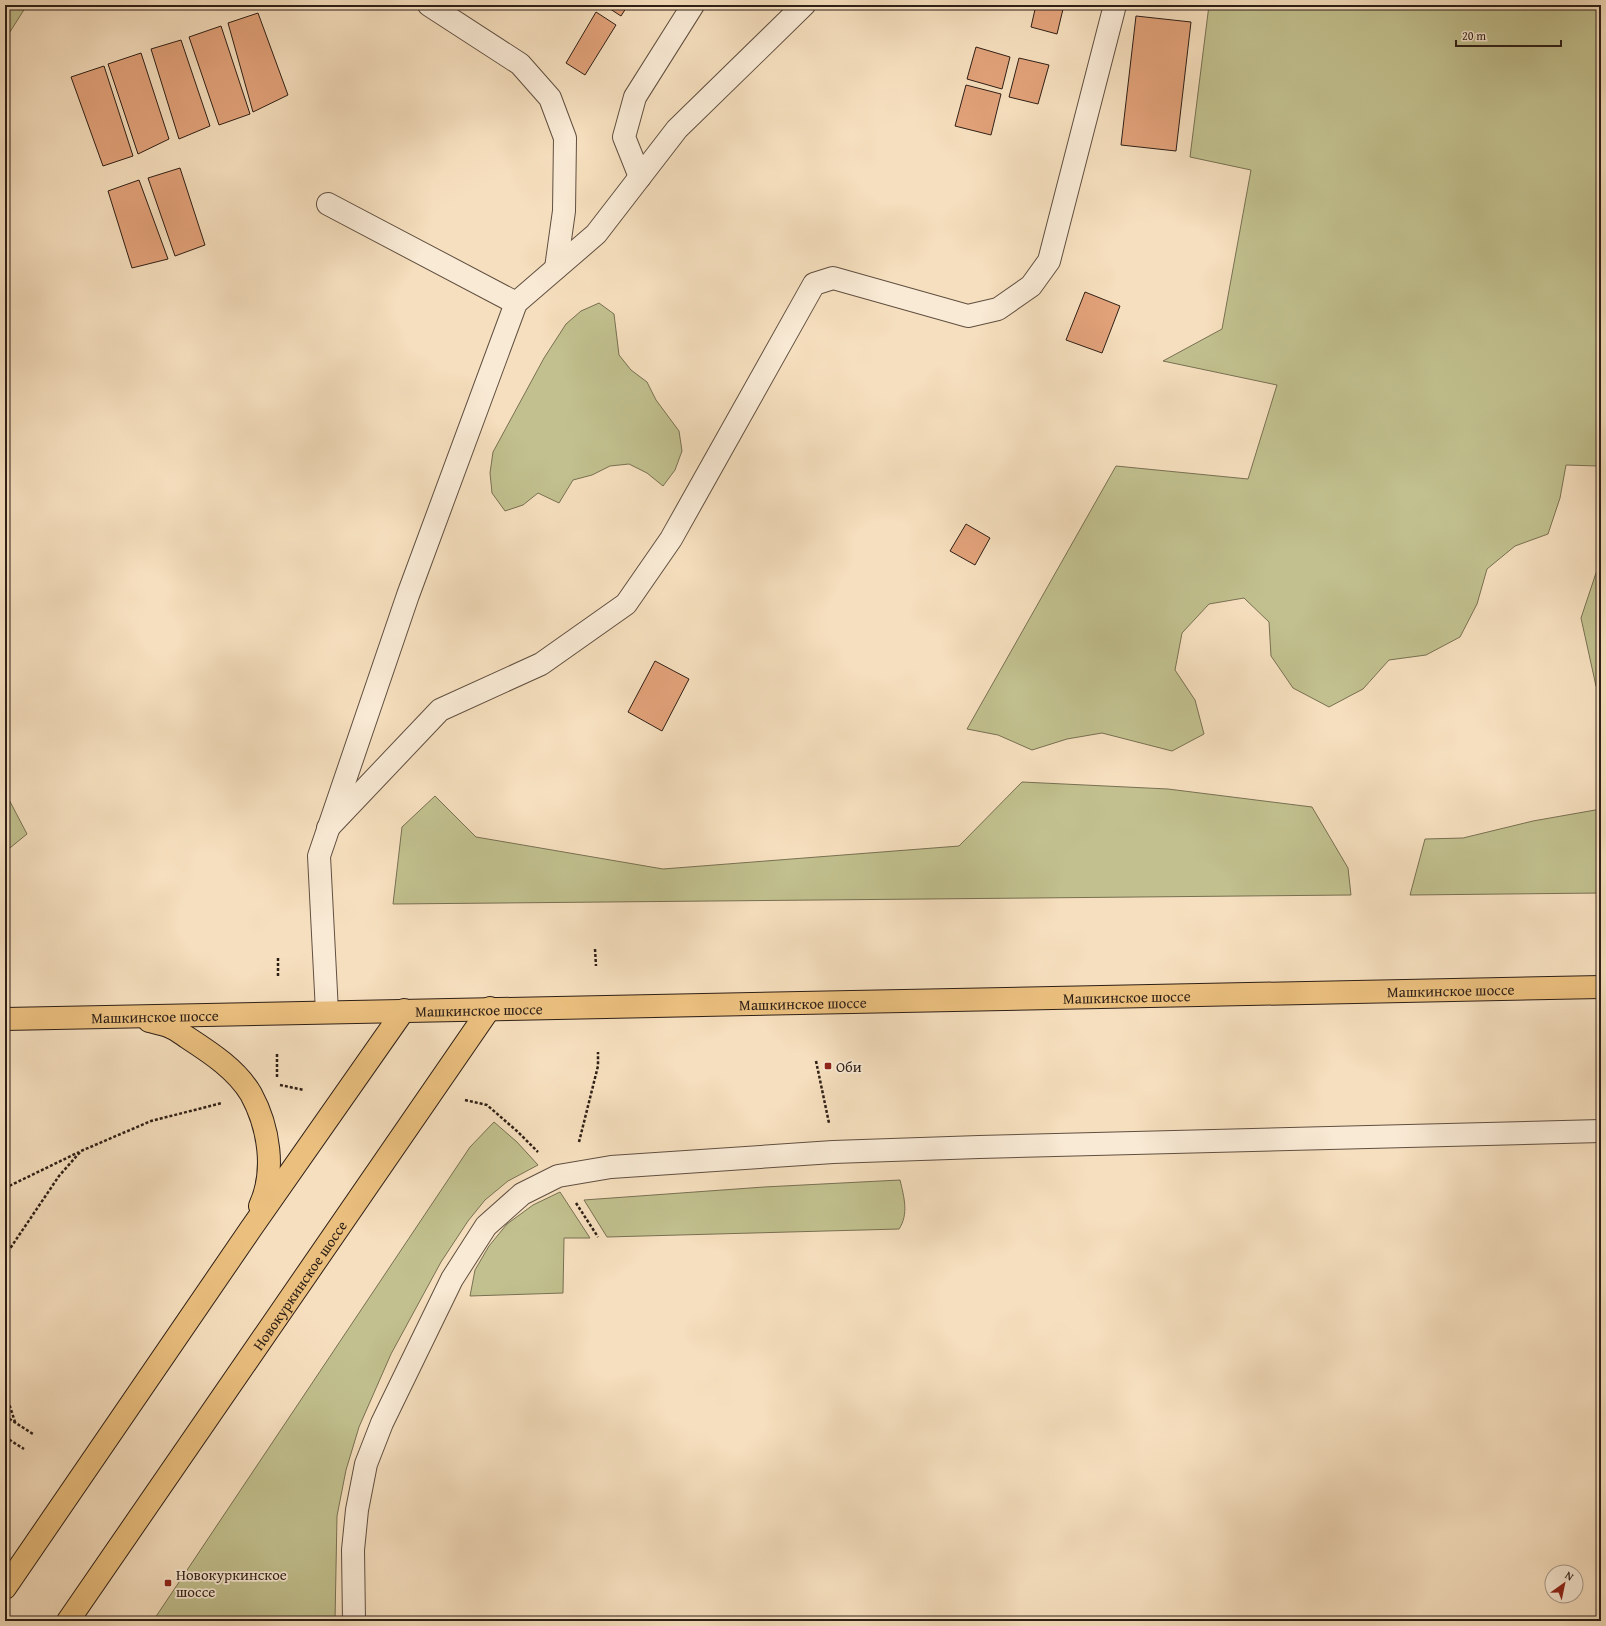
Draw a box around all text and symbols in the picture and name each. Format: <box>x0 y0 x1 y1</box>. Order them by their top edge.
scale bar <box>1456 22 1561 48</box>
text: 20 m <box>1462 27 1486 44</box>
street label: Машкинское шоссе <box>1387 978 1515 1002</box>
street label: Машкинское шоссе <box>1063 985 1191 1008</box>
street label: Машкинское шоссе <box>739 991 867 1015</box>
street label: Машкинское шоссе <box>415 998 543 1021</box>
street label: Машкинское шоссе <box>91 1004 219 1028</box>
place label: Оби <box>836 1056 862 1077</box>
marker: Оби <box>823 1061 833 1071</box>
street label: Новокуркинское шоссе <box>247 1216 352 1354</box>
place label: Новокуркинское шоссе <box>176 1564 287 1602</box>
north arrow <box>1544 1564 1584 1604</box>
text: N <box>1562 1567 1577 1585</box>
marker: Новокуркинское шоссе <box>163 1578 173 1588</box>

